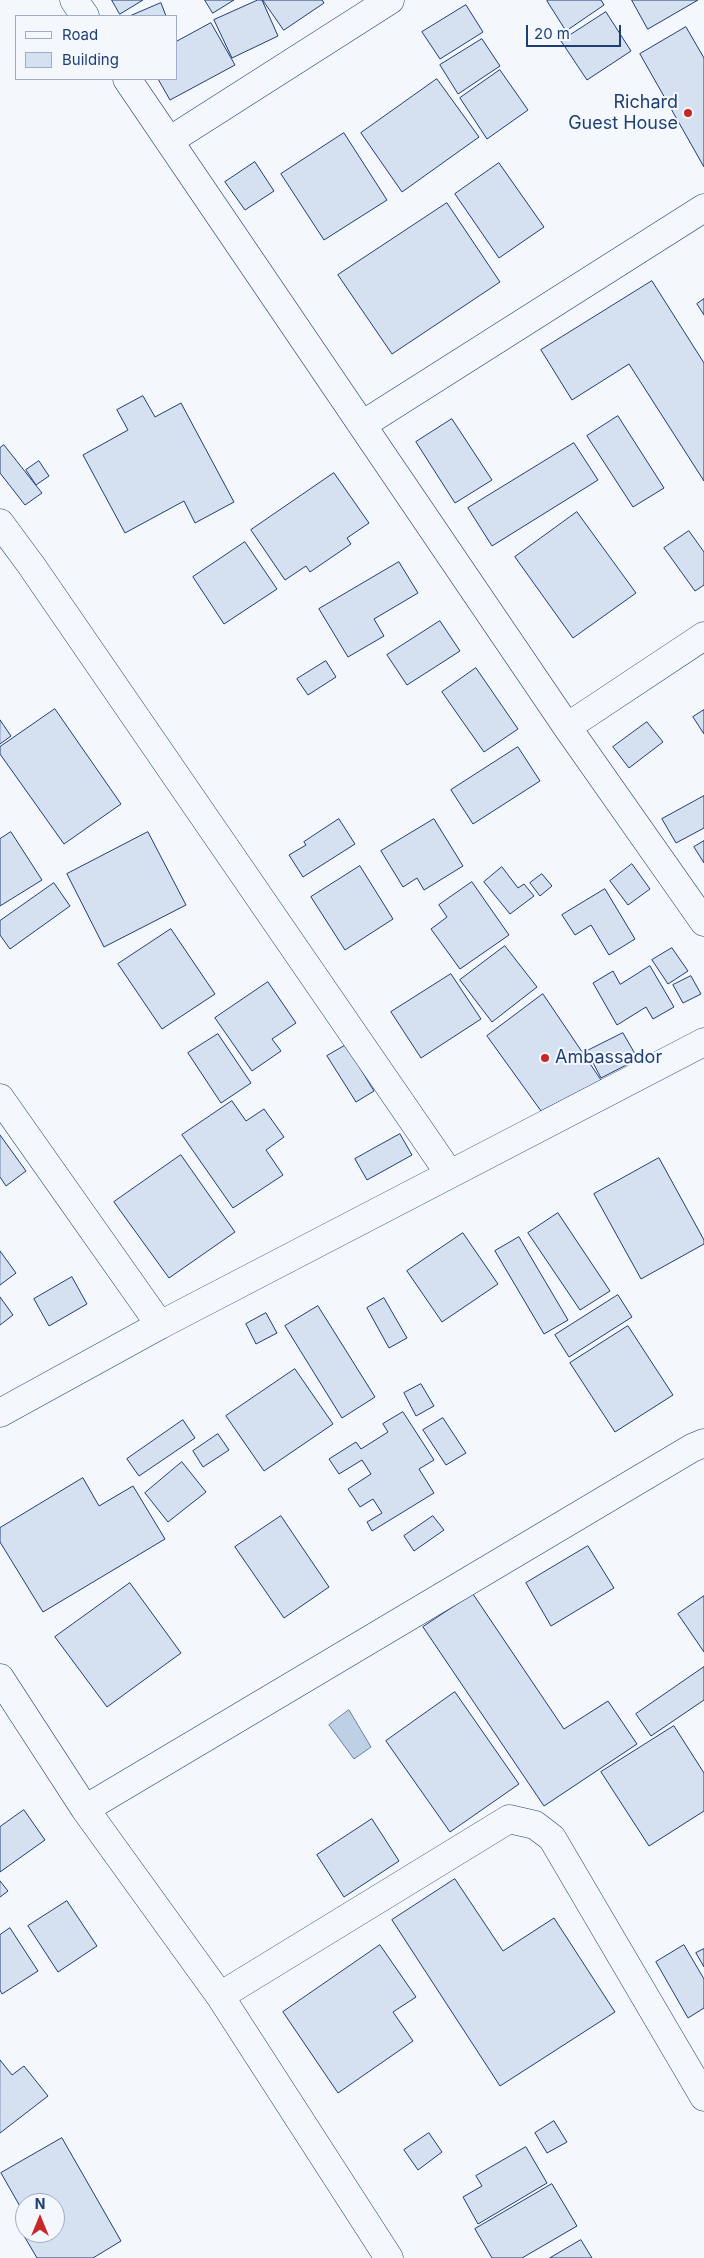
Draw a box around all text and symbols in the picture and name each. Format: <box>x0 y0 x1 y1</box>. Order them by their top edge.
legend <box>15 15 178 80</box>
scale bar <box>529 15 624 47</box>
text: 20 m <box>534 24 570 43</box>
text: Road <box>62 25 98 44</box>
text: Building <box>62 50 119 69</box>
place label: Richard Guest House <box>568 92 678 134</box>
marker: Richard Guest House <box>682 107 694 119</box>
place label: Ambassador <box>555 1047 662 1069</box>
marker: Ambassador <box>539 1052 551 1064</box>
north arrow <box>15 2193 65 2243</box>
text: N <box>35 2195 45 2212</box>

